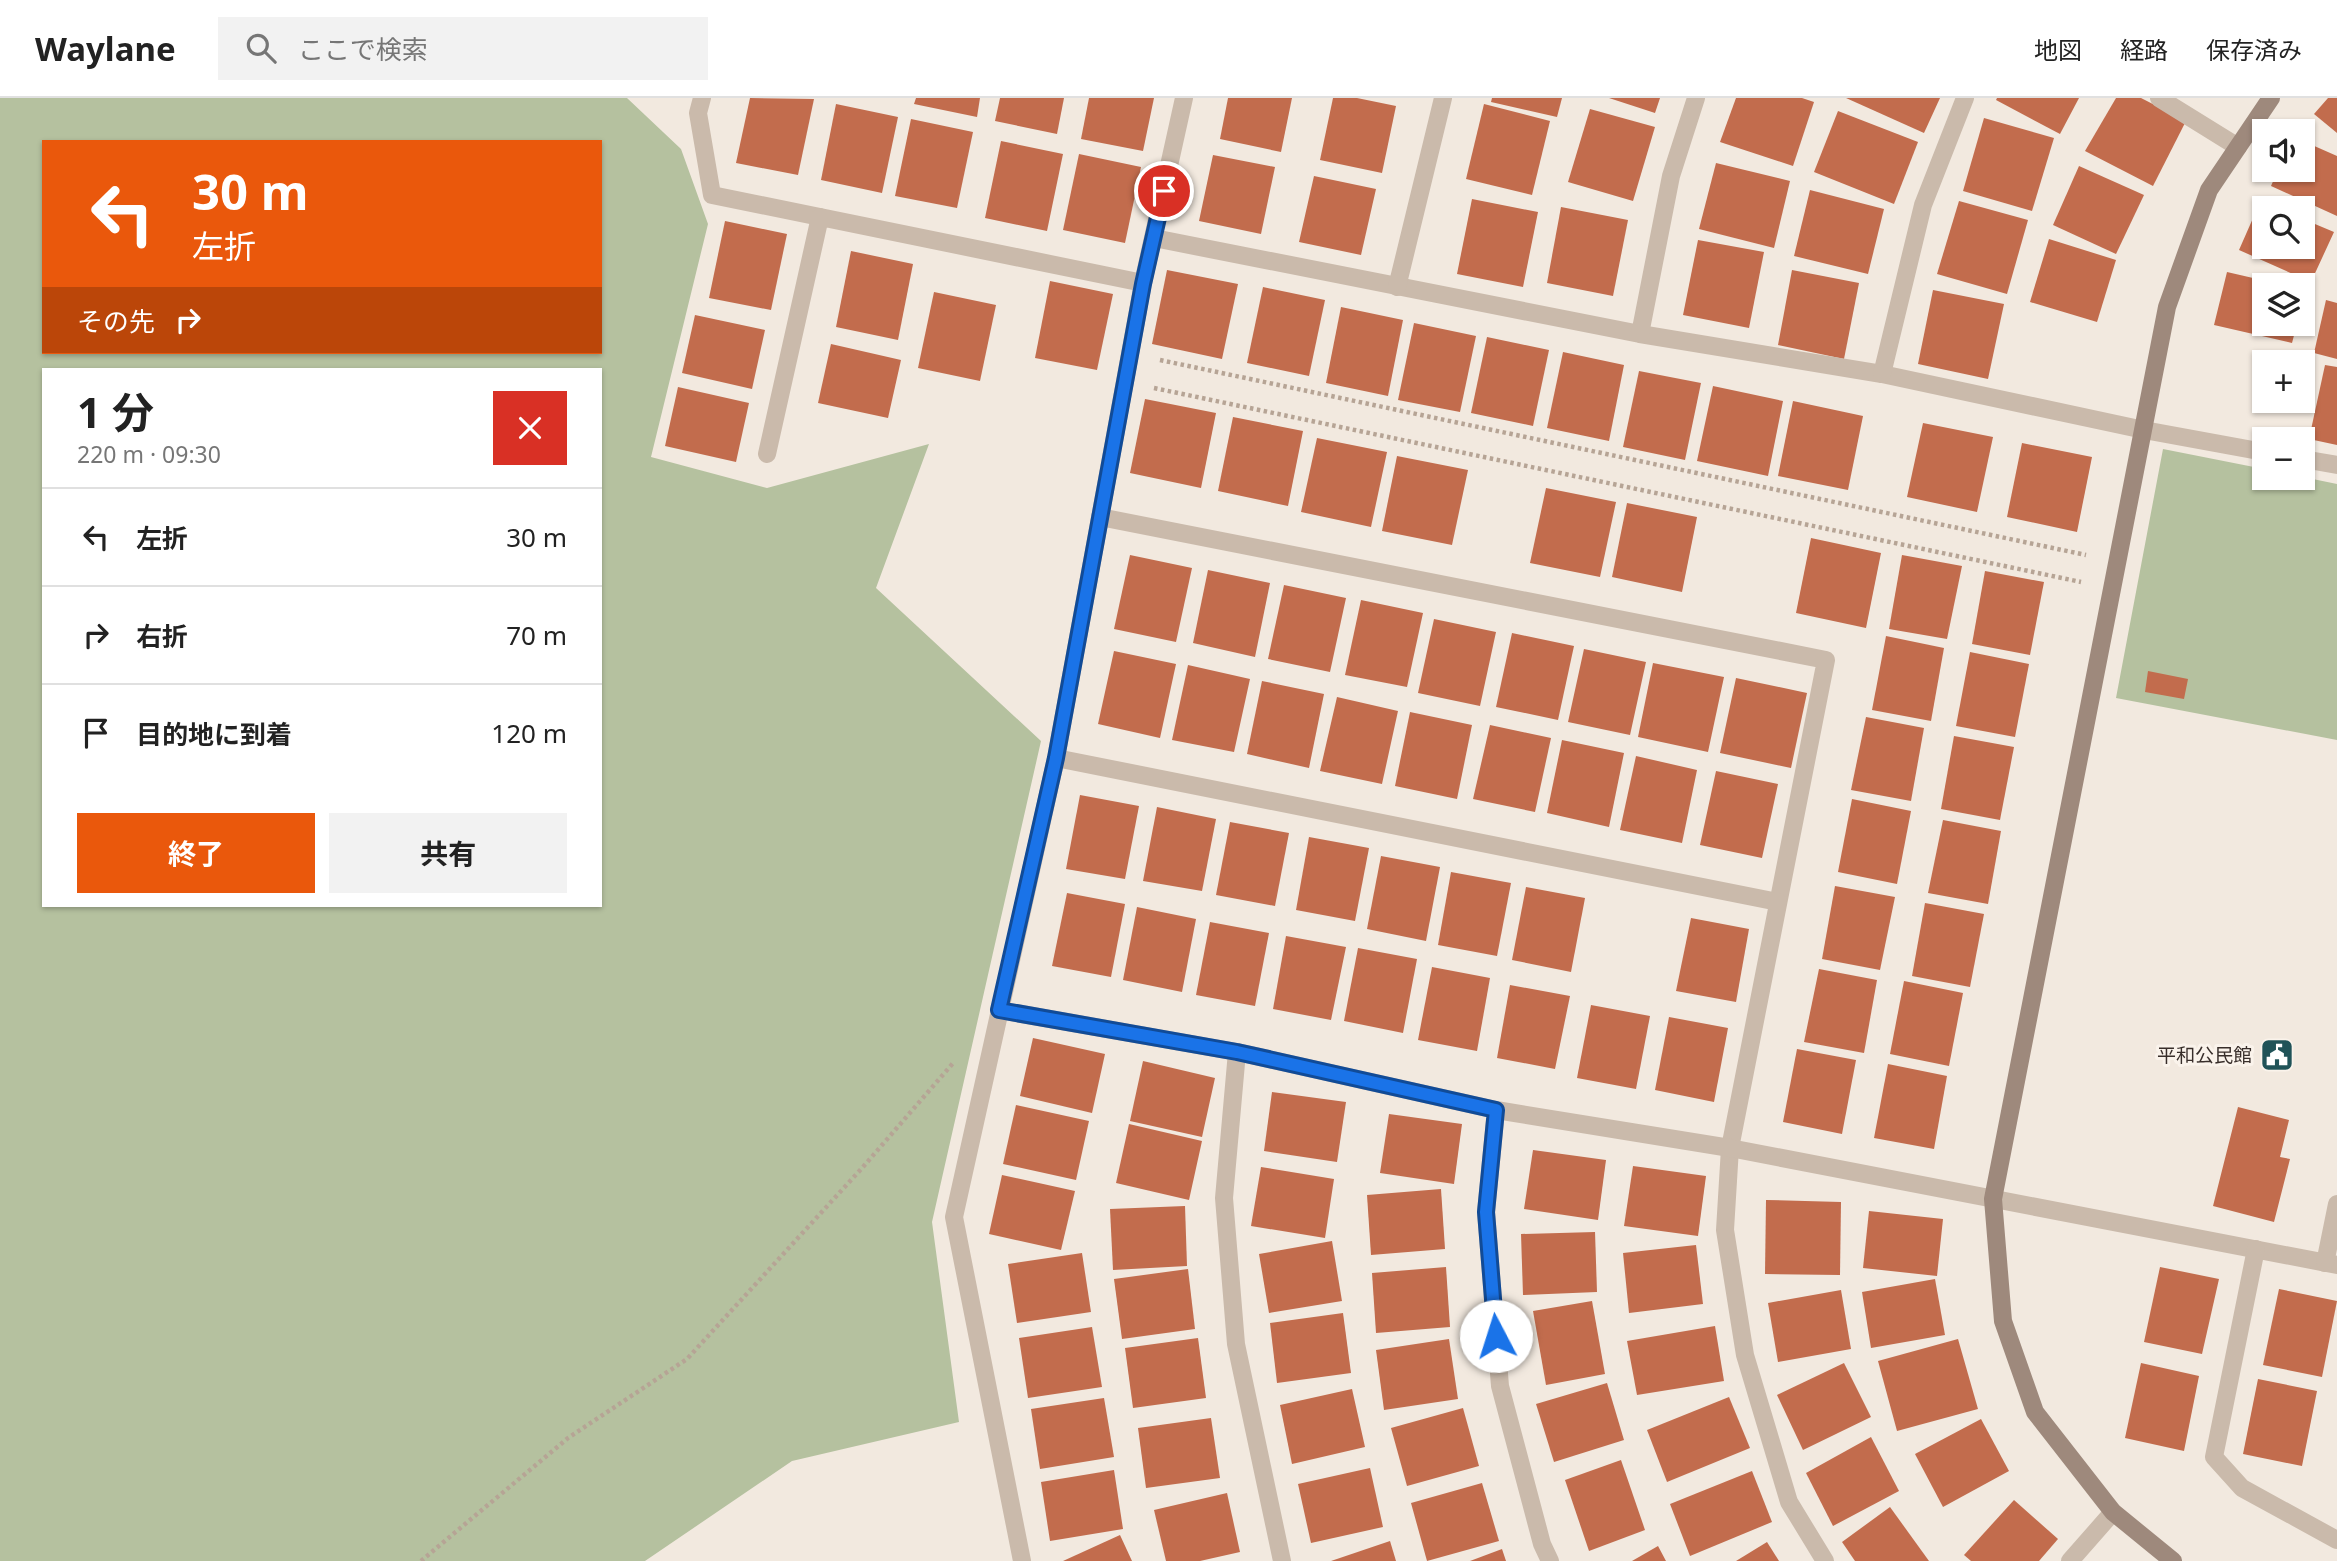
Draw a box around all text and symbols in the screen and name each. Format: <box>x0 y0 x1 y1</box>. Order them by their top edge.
search box <box>218 17 708 80</box>
text: Waylane <box>35 26 176 71</box>
icon: search <box>242 29 280 67</box>
text: ここで検索 <box>298 31 428 67</box>
text: 地図 <box>2034 33 2082 66</box>
text: 経路 <box>2120 33 2168 66</box>
text: 保存済み <box>2206 33 2302 66</box>
map controls <box>2252 119 2315 490</box>
button: sound <box>2252 119 2315 182</box>
text: 30 m <box>192 158 309 224</box>
pin <box>1134 161 1194 221</box>
icon: left <box>77 168 168 259</box>
icon: arrive <box>1145 172 1183 210</box>
button: search <box>2252 196 2315 259</box>
text: 左折 <box>192 224 256 267</box>
button: layers <box>2252 273 2315 336</box>
icon: right <box>169 301 207 339</box>
text: その先 <box>77 303 155 339</box>
button: + <box>2252 350 2315 413</box>
text: 1 分 <box>77 383 154 440</box>
button: close <box>493 391 567 465</box>
button: − <box>2252 427 2315 490</box>
text: 220 m · 09:30 <box>77 438 221 470</box>
icon: left <box>77 518 115 556</box>
text: 30 m <box>506 519 567 555</box>
text: 左折 <box>136 520 188 556</box>
icon: right <box>77 616 115 654</box>
text: 70 m <box>506 617 567 653</box>
text: 右折 <box>136 618 188 654</box>
icon: arrive <box>77 714 115 752</box>
text: 120 m <box>491 715 567 751</box>
text: 目的地に到着 <box>136 716 292 752</box>
button: 終了 <box>77 813 315 893</box>
button: 共有 <box>329 813 567 893</box>
public building icon: 平和公民館 <box>2258 1036 2296 1074</box>
place label: 平和公民館 <box>2157 1042 2252 1068</box>
position arrow <box>1459 1299 1533 1373</box>

